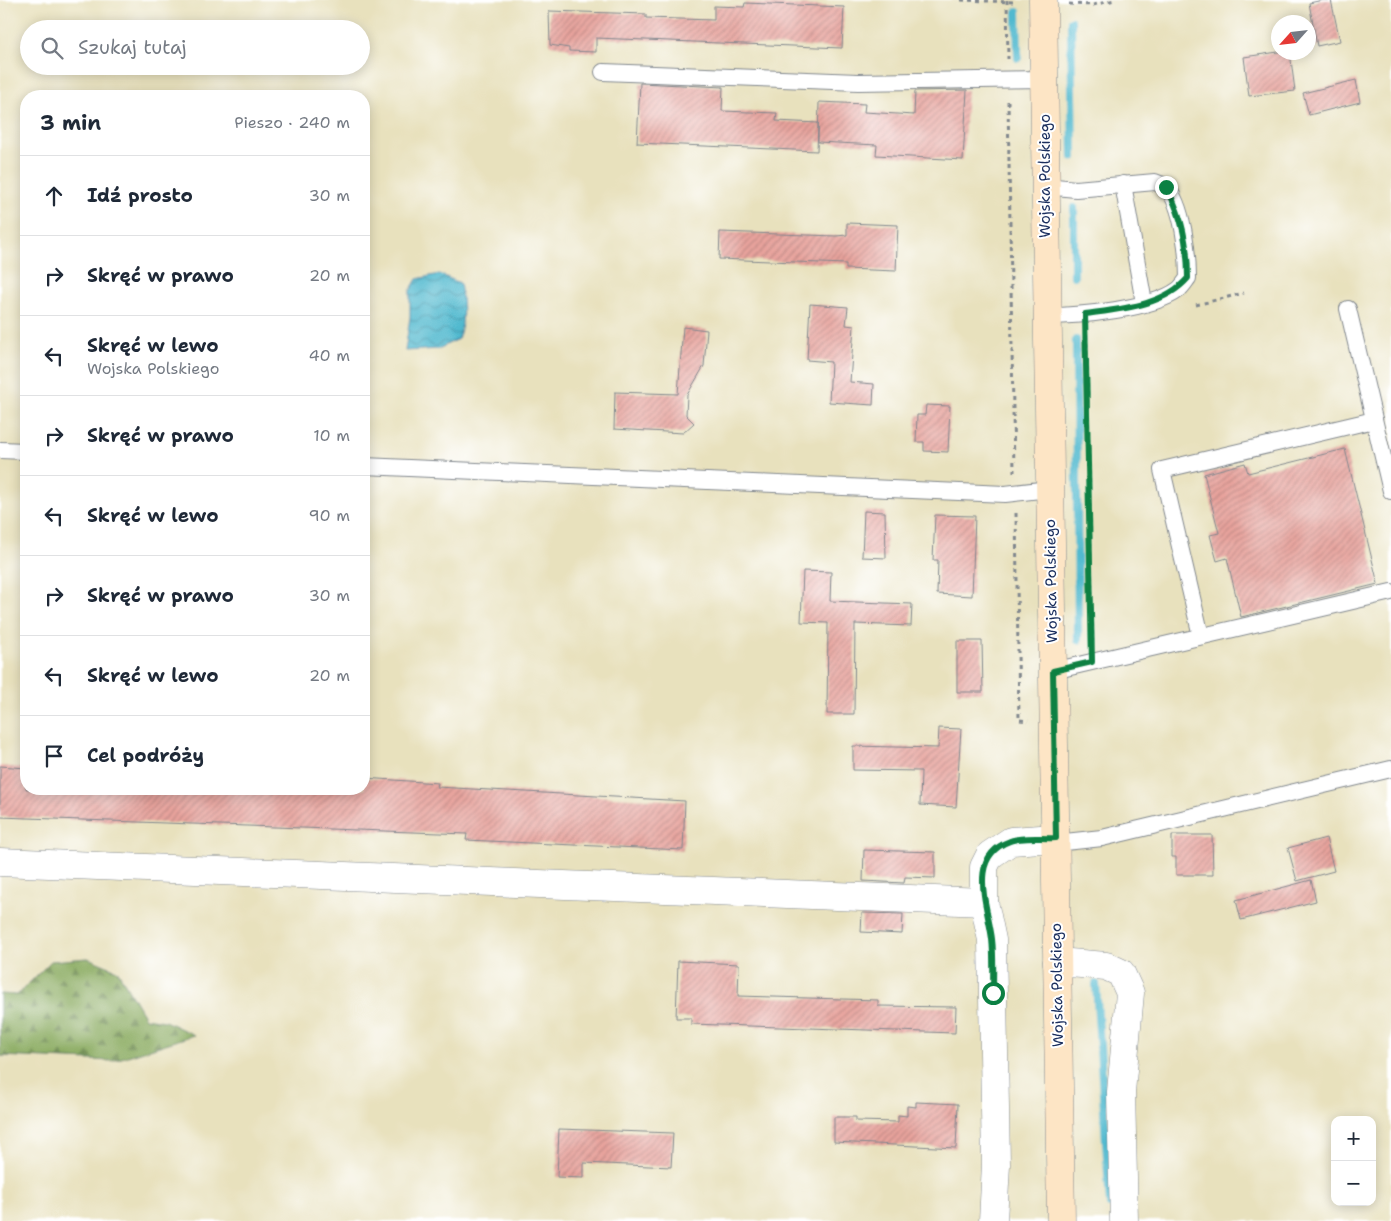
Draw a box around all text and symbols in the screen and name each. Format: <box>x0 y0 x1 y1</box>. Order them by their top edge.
north arrow <box>1271 15 1316 60</box>
search box <box>20 20 370 75</box>
icon: search <box>38 34 66 62</box>
text: Szukaj tutaj <box>78 35 187 60</box>
text: 3 min <box>40 109 101 137</box>
text: Pieszo · 240 m <box>234 112 350 133</box>
street label: Wojska Polskiego <box>1035 114 1055 238</box>
route end <box>1155 176 1178 199</box>
icon: ahead <box>40 182 68 210</box>
text: Idź prosto <box>87 183 193 208</box>
text: 30 m <box>309 185 350 206</box>
icon: right <box>40 262 68 290</box>
text: Skręć w prawo <box>87 263 234 288</box>
text: 20 m <box>309 265 350 286</box>
text: Skręć w lewo <box>87 333 219 358</box>
icon: left <box>40 342 68 370</box>
text: 40 m <box>308 345 350 366</box>
text: Wojska Polskiego <box>87 358 219 379</box>
icon: right <box>40 422 68 450</box>
text: Skręć w prawo <box>87 423 234 448</box>
text: 10 m <box>313 425 350 446</box>
icon: left <box>40 502 68 530</box>
text: Skręć w lewo <box>87 503 219 528</box>
text: 90 m <box>309 505 350 526</box>
street label: Wojska Polskiego <box>1040 519 1062 643</box>
icon: right <box>40 582 68 610</box>
text: Skręć w prawo <box>87 583 234 608</box>
text: 30 m <box>309 585 350 606</box>
icon: left <box>40 662 68 690</box>
text: Skręć w lewo <box>87 663 219 688</box>
text: 20 m <box>309 665 350 686</box>
icon: arrive <box>40 742 68 770</box>
text: Cel podróży <box>87 743 204 768</box>
street label: Wojska Polskiego <box>1046 923 1068 1047</box>
route start <box>982 982 1005 1005</box>
map controls <box>1331 1116 1376 1206</box>
button: + <box>1331 1116 1376 1161</box>
button: − <box>1331 1161 1376 1206</box>

